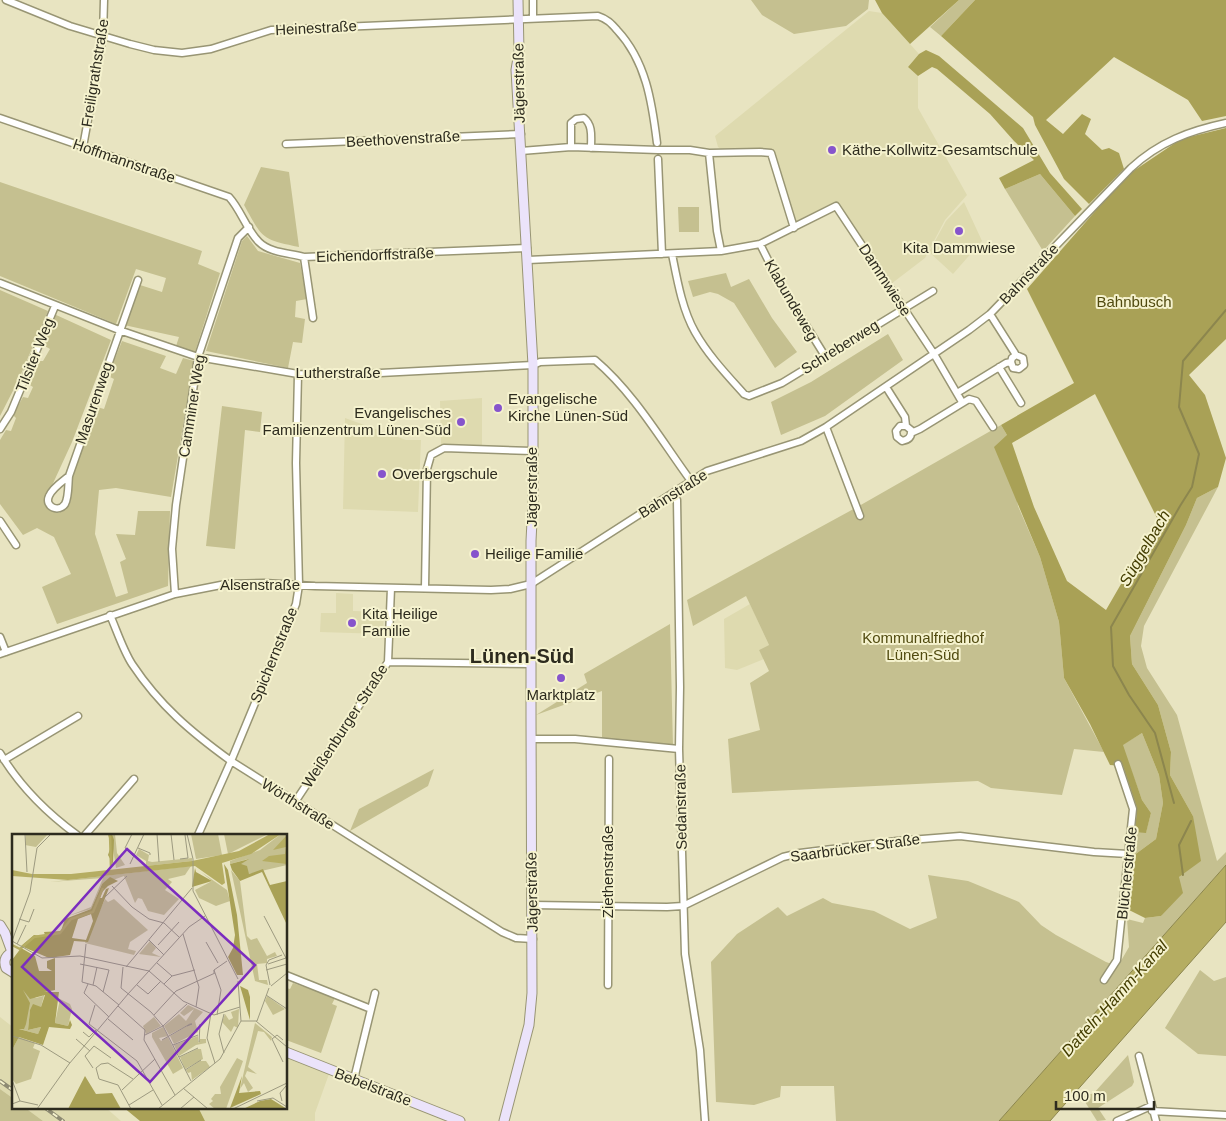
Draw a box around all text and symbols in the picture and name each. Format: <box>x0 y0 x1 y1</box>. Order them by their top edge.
street label: Heinestraße <box>275 17 357 38</box>
street label: Freiligrathstraße <box>78 18 111 128</box>
street label: Jägerstraße <box>509 43 528 123</box>
street label: Beethovenstraße <box>345 127 460 150</box>
street label: Hoffmannstraße <box>71 135 178 186</box>
place label: Käthe-Kollwitz-Gesamtschule <box>842 141 1038 158</box>
marker: Käthe-Kollwitz-Gesamtschule <box>826 144 838 156</box>
marker: Kita Dammwiese <box>953 225 965 237</box>
place label: Kita Dammwiese <box>903 239 1015 256</box>
street label: Dammwiese <box>856 240 915 319</box>
street label: Bahnstraße <box>996 240 1062 307</box>
street label: Eichendorffstraße <box>316 244 434 265</box>
street label: Klabundeweg <box>761 256 822 343</box>
park label: Bahnbusch <box>1096 293 1172 310</box>
street label: Tilsiter Weg <box>12 315 57 394</box>
street label: Schreberweg <box>798 316 882 377</box>
street label: Camminer Weg <box>175 353 208 459</box>
street label: Masurenweg <box>72 359 116 446</box>
street label: Lutherstraße <box>295 364 381 381</box>
place label: Evangelische Kirche Lünen-Süd <box>508 390 628 424</box>
marker: Evangelische Kirche Lünen-Süd <box>492 402 504 414</box>
place label: Evangelisches Familienzentrum Lünen-Süd <box>263 404 451 438</box>
marker: Evangelisches Familienzentrum Lünen-Süd <box>455 416 467 428</box>
street label: Jägerstraße <box>523 447 540 527</box>
place label: Overbergschule <box>392 465 498 482</box>
street label: Bahnstraße <box>635 466 710 521</box>
marker: Overbergschule <box>376 468 388 480</box>
water label: Süggelbach <box>1116 507 1173 589</box>
place label: Heilige Familie <box>485 545 583 562</box>
marker: Heilige Familie <box>469 548 481 560</box>
street label: Alsenstraße <box>220 576 300 593</box>
street label: Spichernstraße <box>247 604 300 705</box>
place label: Kita Heilige Familie <box>362 605 438 639</box>
marker: Kita Heilige Familie <box>346 617 358 629</box>
park label: Kommunalfriedhof Lünen-Süd <box>862 629 985 663</box>
district label: Lünen-Süd <box>470 645 574 667</box>
street label: Weißenburger Straße <box>298 661 391 791</box>
marker: Marktplatz <box>555 672 567 684</box>
place label: Marktplatz <box>526 686 596 703</box>
street label: Sedanstraße <box>671 764 690 850</box>
street label: Wörthstraße <box>259 775 338 833</box>
street label: Ziethenstraße <box>599 826 616 918</box>
street label: Blücherstraße <box>1113 826 1140 920</box>
street label: Saarbrücker Straße <box>789 830 921 865</box>
inset map <box>12 834 288 1108</box>
street label: Jägerstraße <box>522 852 541 932</box>
water label: Datteln-Hamm-Kanal <box>1058 937 1171 1060</box>
street label: Bebelstraße <box>332 1064 414 1109</box>
scale bar <box>1056 1078 1154 1110</box>
text: 100 m <box>1064 1087 1106 1104</box>

